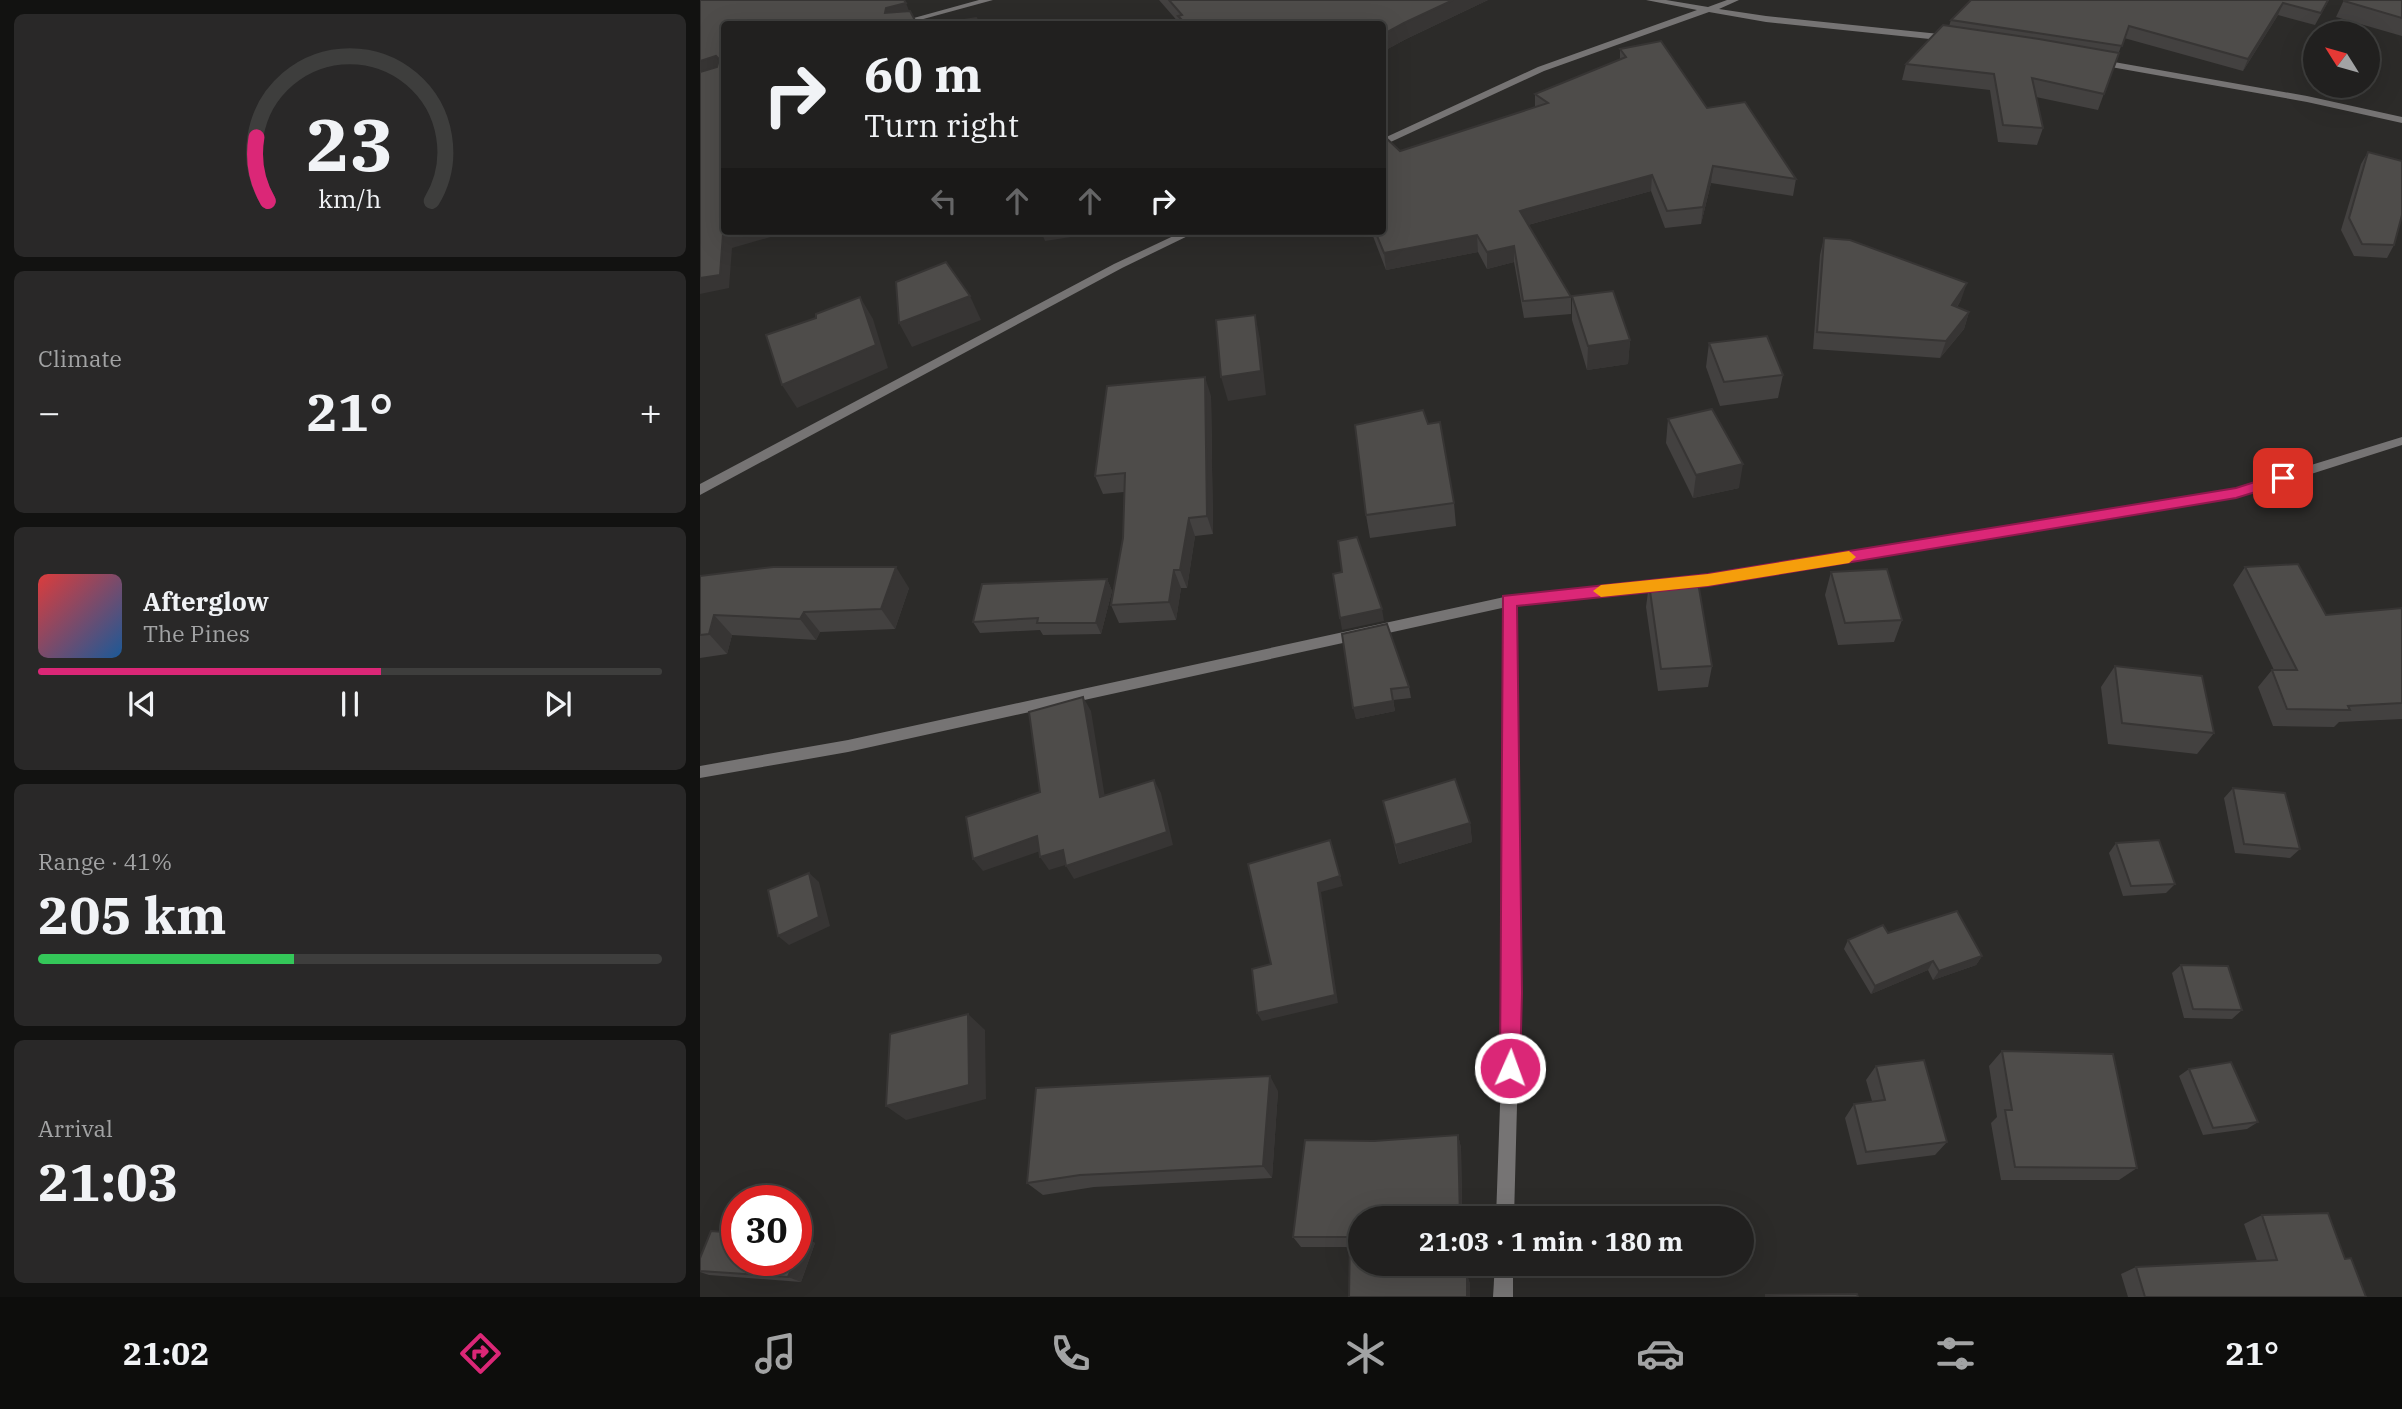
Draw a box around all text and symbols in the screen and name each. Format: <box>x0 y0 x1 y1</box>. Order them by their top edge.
north arrow <box>2303 21 2380 98</box>
map controls <box>2303 21 2380 98</box>
text: 60 m <box>864 42 982 105</box>
icon: right <box>749 49 840 140</box>
text: 23 <box>306 97 394 192</box>
text: Turn right <box>864 104 1019 146</box>
text: km/h <box>318 182 382 215</box>
icon: left <box>925 182 963 220</box>
icon: ahead <box>998 182 1036 220</box>
icon: ahead <box>1071 182 1109 220</box>
icon: right <box>1144 182 1182 220</box>
text: Climate <box>38 343 122 373</box>
text: 21° <box>307 378 393 445</box>
text: − <box>38 387 61 436</box>
text: + <box>639 387 662 436</box>
pin <box>2253 448 2313 508</box>
icon: arrive <box>2264 459 2302 497</box>
text: Afterglow <box>143 584 269 618</box>
text: The Pines <box>143 618 250 648</box>
icon: previous <box>123 685 161 723</box>
icon: pause <box>331 685 369 723</box>
icon: next <box>539 685 577 723</box>
text: Range · 41% <box>38 846 172 876</box>
text: 205 km <box>38 881 227 948</box>
position arrow <box>1473 1031 1547 1105</box>
text: Arrival <box>38 1113 113 1143</box>
text: 21:03 <box>38 1148 179 1215</box>
speed limit sign: 30 <box>721 1185 812 1276</box>
text: 21:03 · 1 min · 180 m <box>1419 1224 1683 1258</box>
icon: directions <box>456 1329 505 1378</box>
icon: music <box>751 1329 800 1378</box>
icon: phone <box>1046 1329 1095 1378</box>
icon: climate <box>1341 1329 1390 1378</box>
icon: car <box>1636 1329 1685 1378</box>
icon: filters <box>1931 1329 1980 1378</box>
text: 21:02 <box>123 1332 210 1374</box>
text: 21° <box>2226 1332 2279 1374</box>

